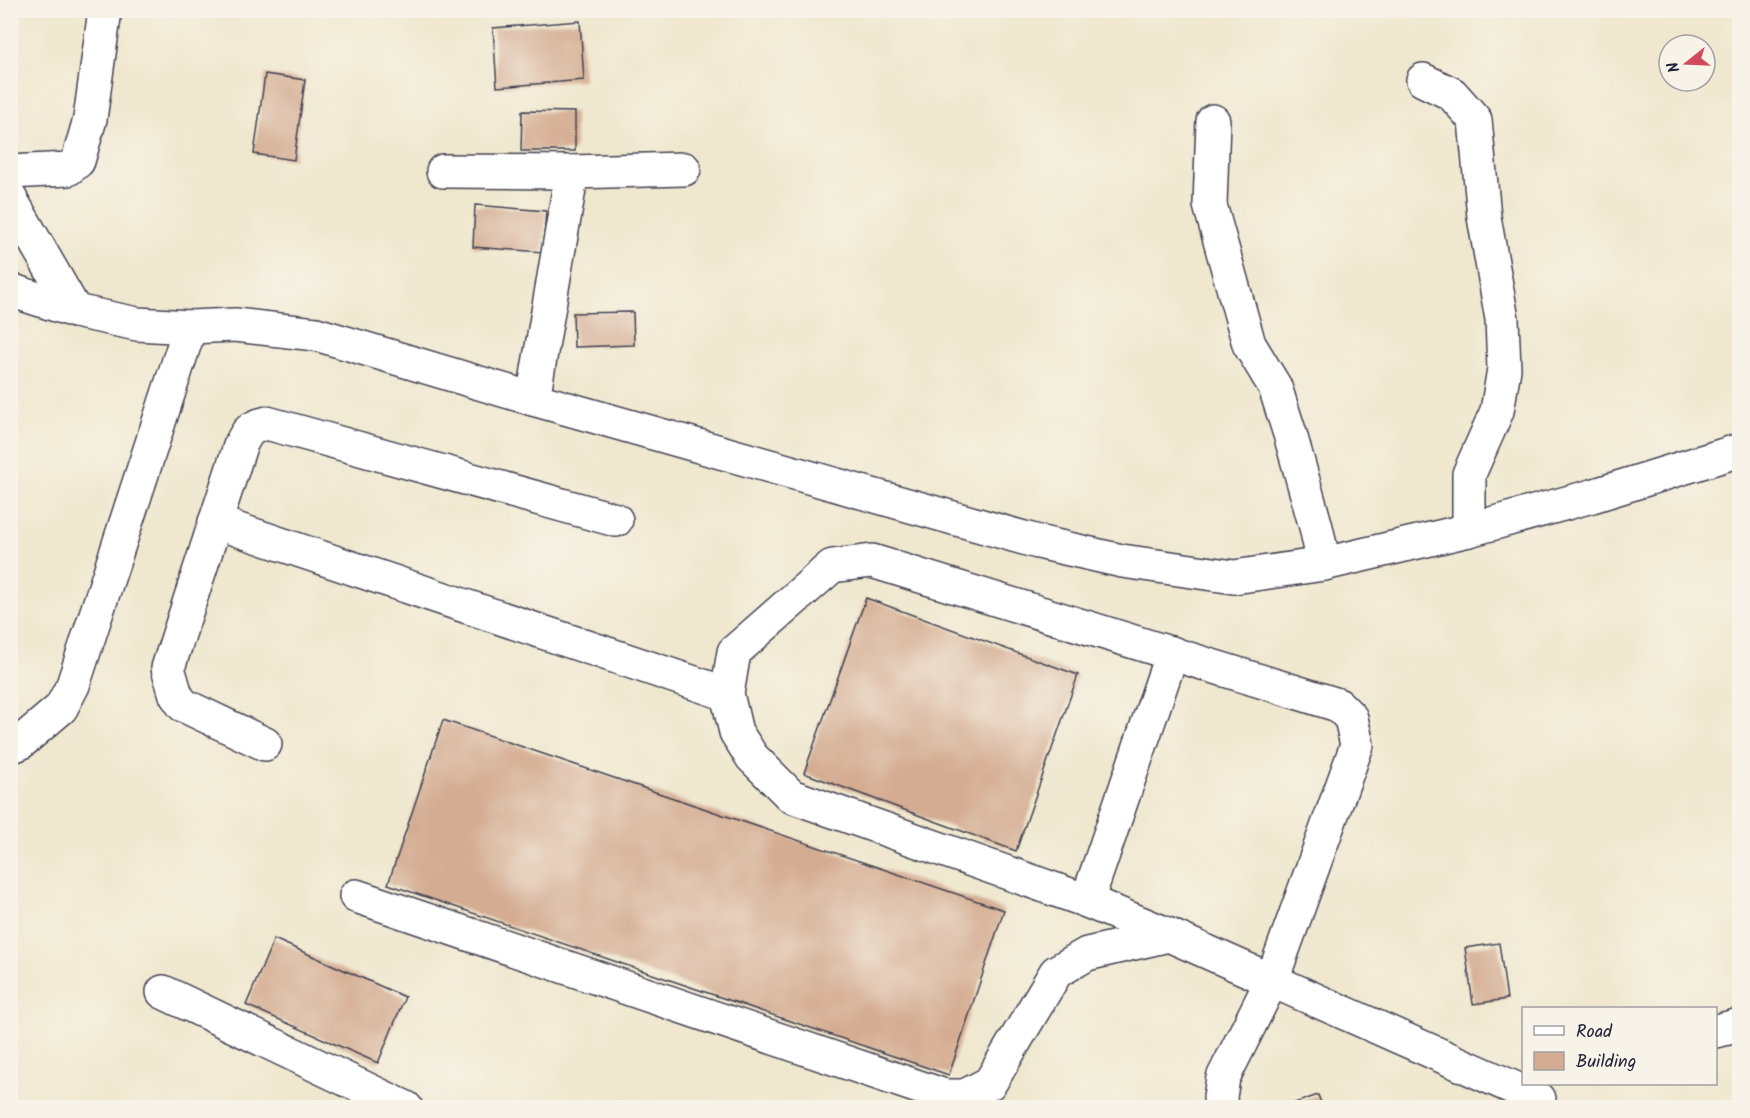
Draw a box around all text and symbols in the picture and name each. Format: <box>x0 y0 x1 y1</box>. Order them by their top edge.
north arrow <box>1657 33 1717 93</box>
text: N <box>1661 59 1688 76</box>
legend <box>1522 1007 1717 1085</box>
text: Road <box>1576 1018 1613 1047</box>
text: Building <box>1576 1048 1636 1077</box>

